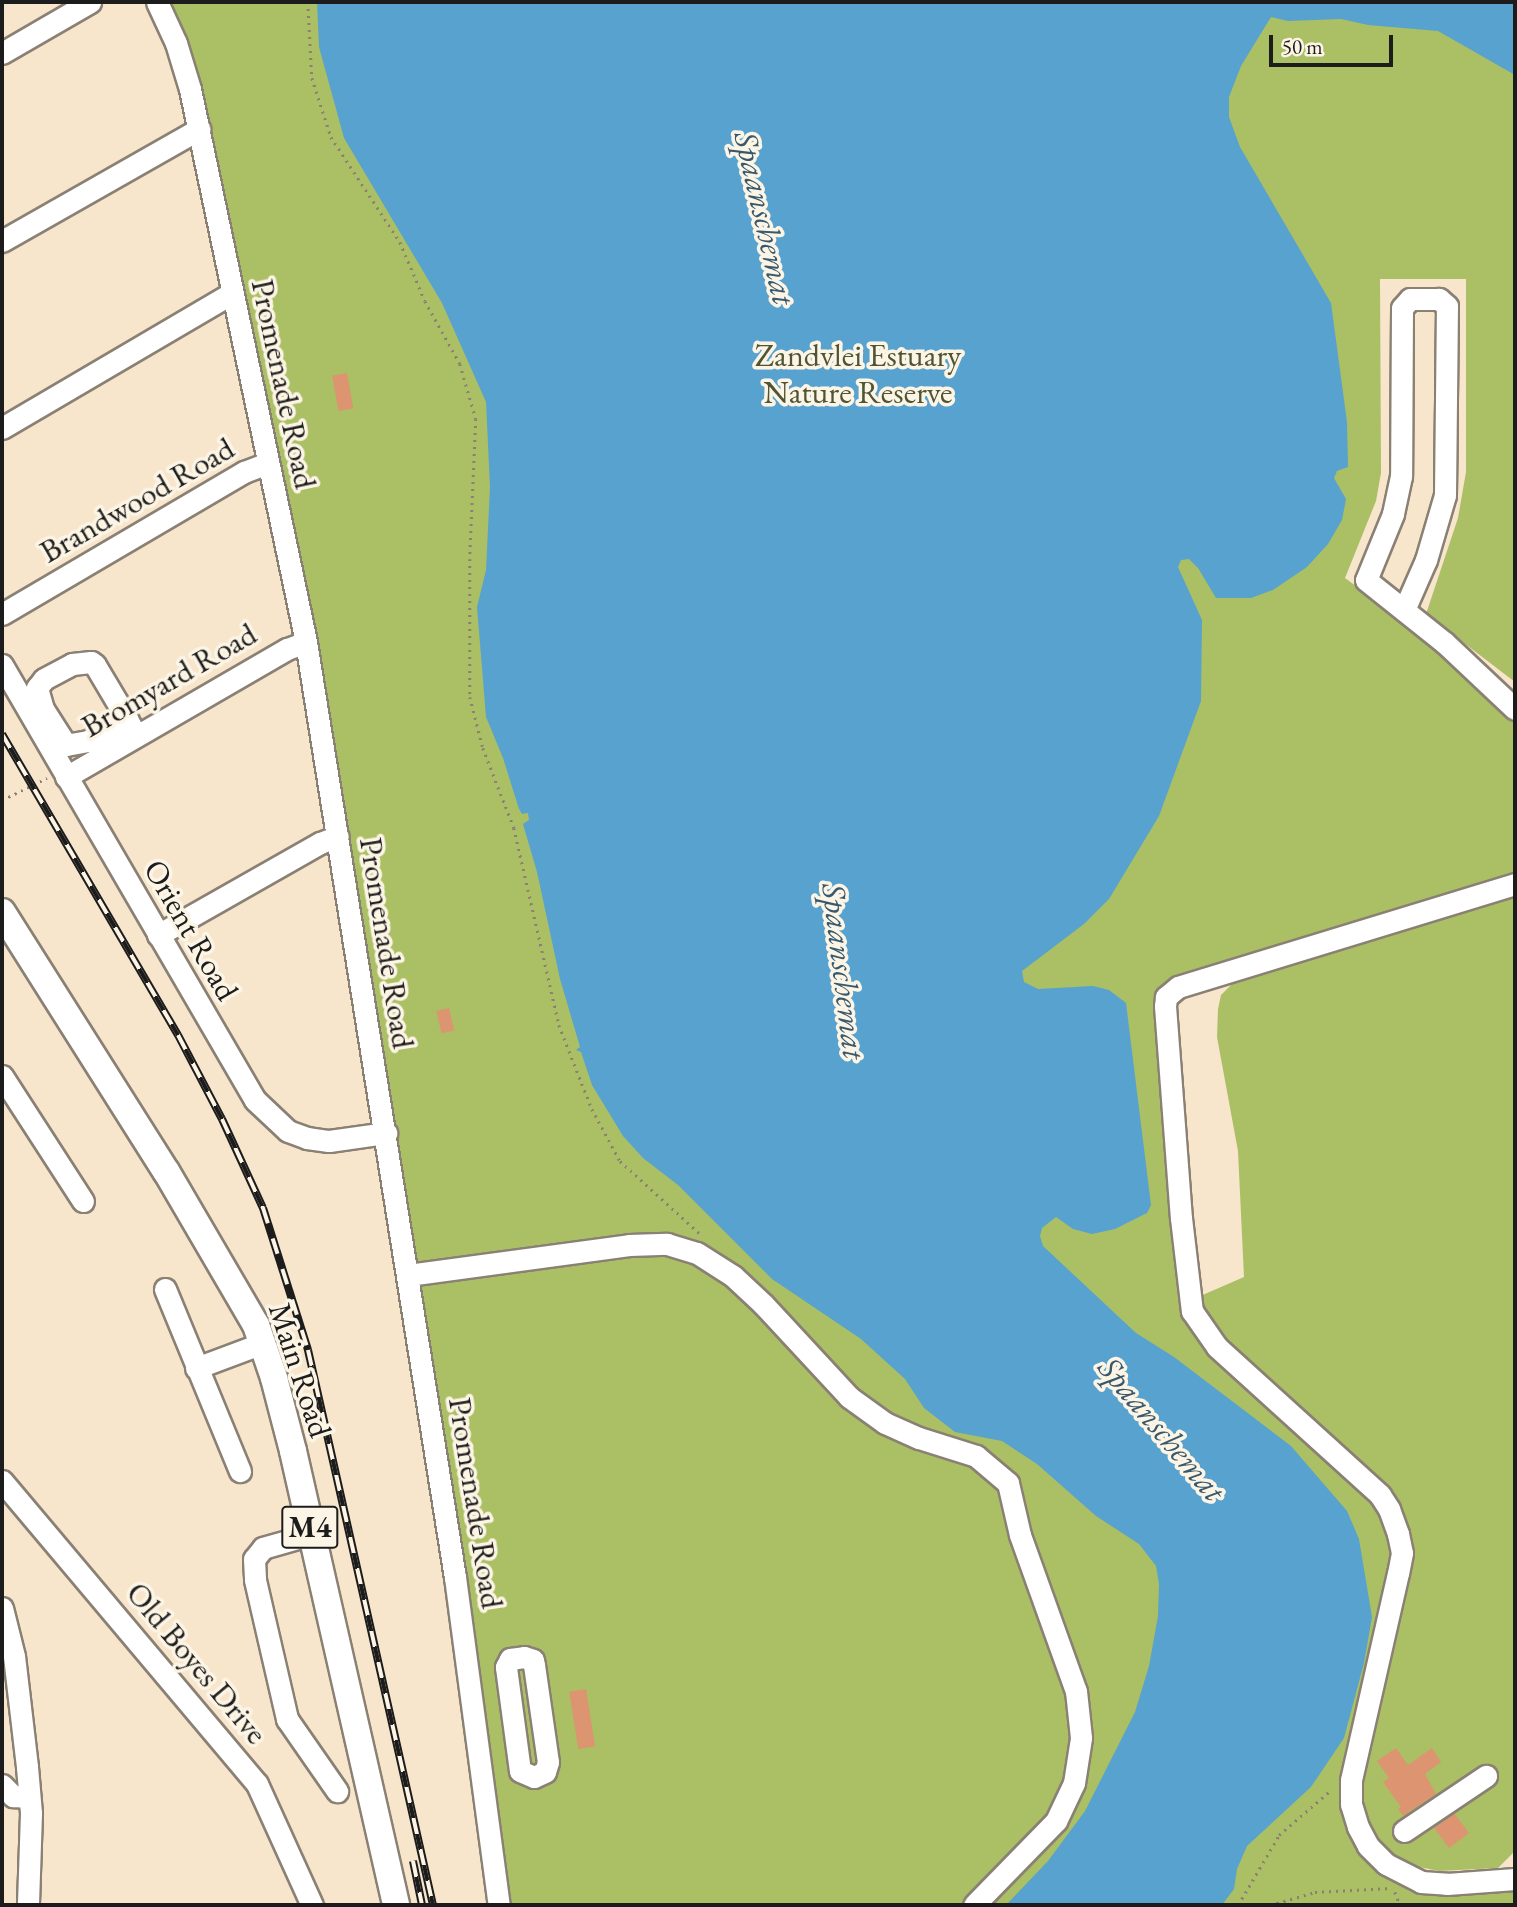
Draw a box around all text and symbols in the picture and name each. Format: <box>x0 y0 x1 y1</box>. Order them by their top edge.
scale bar <box>1272 21 1396 65</box>
text: 50 m <box>1282 33 1323 60</box>
water label: Spaanschemat <box>726 127 804 309</box>
street label: Promenade Road <box>243 276 325 492</box>
park label: Zandvlei Estuary Nature Reserve <box>755 337 961 412</box>
street label: Brandwood Road <box>33 429 241 571</box>
street label: Bromyard Road <box>75 615 263 745</box>
street label: Promenade Road <box>351 835 423 1051</box>
street label: Orient Road <box>135 853 247 1007</box>
water label: Spaanschemat <box>814 881 874 1061</box>
street label: Main Road <box>260 1298 340 1442</box>
water label: Spaanschemat <box>1090 1348 1234 1510</box>
street label: Promenade Road <box>440 1395 512 1611</box>
road number: M4 <box>280 1500 340 1554</box>
street label: Old Boyes Drive <box>118 1574 276 1752</box>

